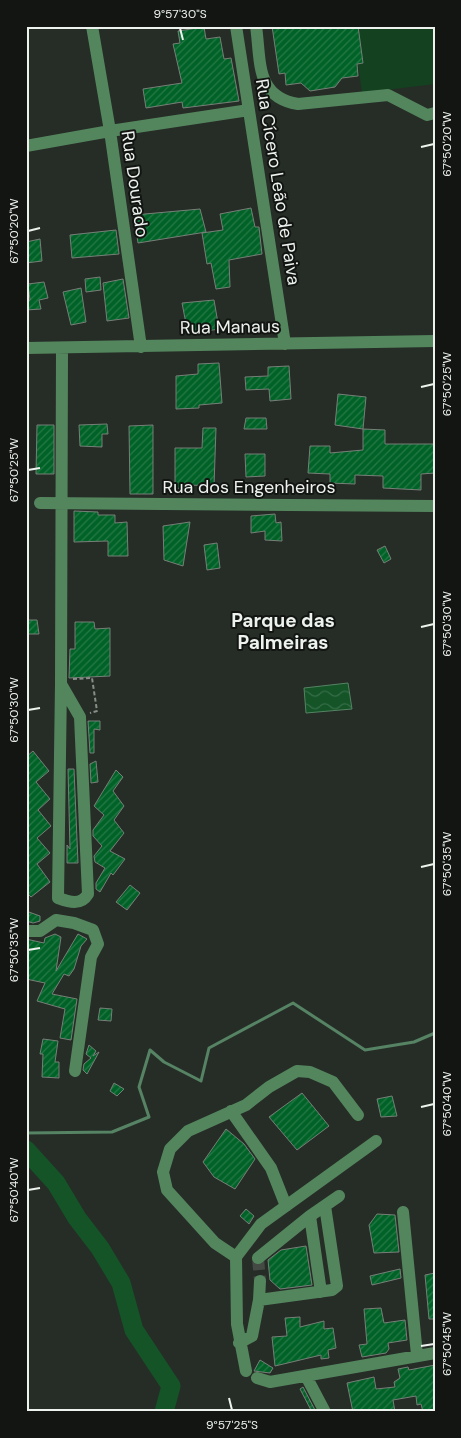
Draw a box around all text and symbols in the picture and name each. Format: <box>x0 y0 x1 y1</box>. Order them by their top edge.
text: 9°57'30"S <box>153 6 207 22</box>
street label: Rua Cícero Leão de Paiva <box>250 77 306 287</box>
text: 67°50'20"W <box>439 111 455 177</box>
street label: Rua Dourado <box>116 129 154 239</box>
text: 67°50'20"W <box>6 198 22 264</box>
street label: Rua Manaus <box>180 314 280 340</box>
text: 67°50'25"W <box>439 351 455 416</box>
text: 67°50'25"W <box>6 437 22 502</box>
street label: Rua dos Engenheiros <box>162 475 336 499</box>
text: 67°50'30"W <box>439 591 455 657</box>
district label: Parque das Palmeiras <box>231 608 335 655</box>
text: 67°50'30"W <box>6 677 22 743</box>
text: 67°50'35"W <box>439 831 455 896</box>
text: 67°50'35"W <box>6 917 22 982</box>
text: 67°50'40"W <box>439 1071 455 1137</box>
text: 67°50'40"W <box>6 1157 22 1223</box>
text: 67°50'45"W <box>439 1312 455 1376</box>
text: 9°57'25"S <box>206 1417 258 1433</box>

